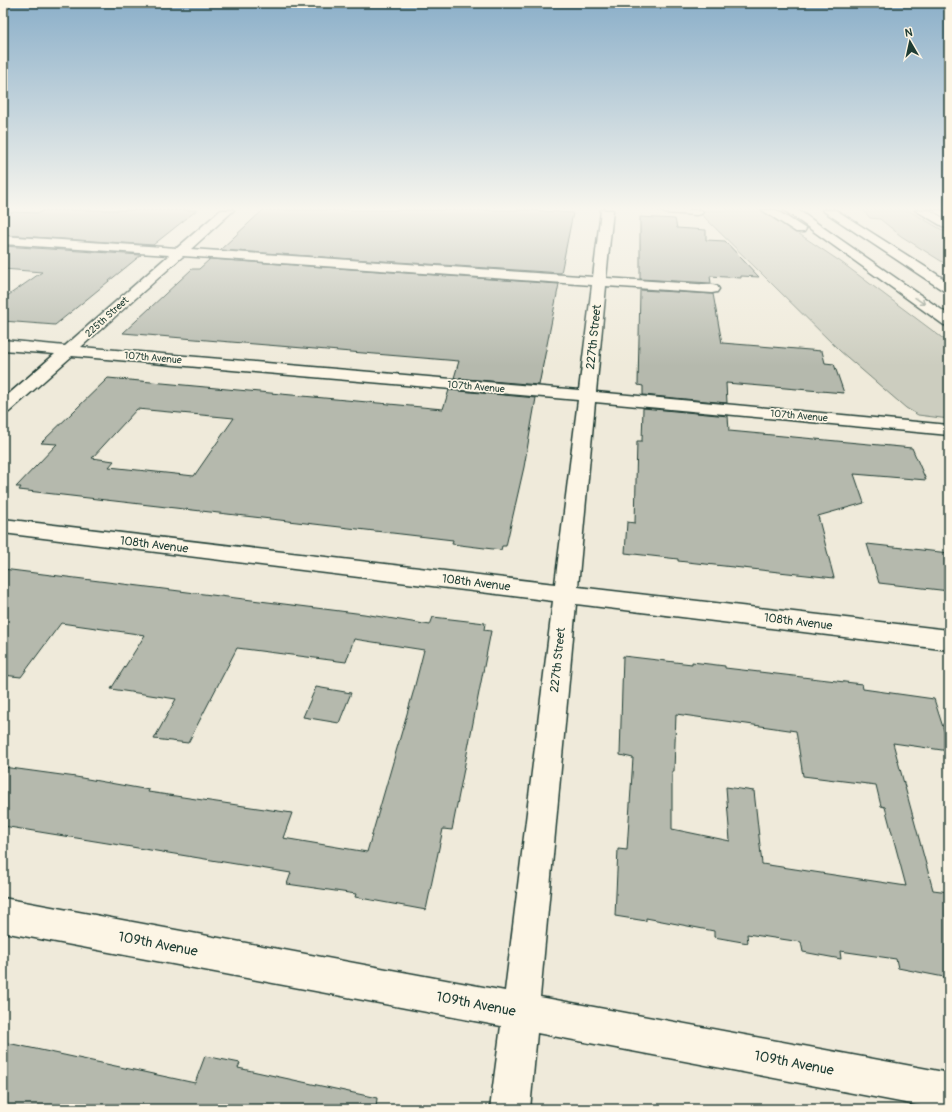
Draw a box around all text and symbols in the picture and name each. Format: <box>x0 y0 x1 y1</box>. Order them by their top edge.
north arrow <box>890 22 930 62</box>
text: N <box>904 26 914 40</box>
street label: 225th Street <box>83 294 132 340</box>
one-way arrow <box>914 297 925 305</box>
street label: 227th Street <box>583 304 605 370</box>
street label: 107th Avenue <box>124 350 182 366</box>
street label: 107th Avenue <box>447 379 505 395</box>
street label: 107th Avenue <box>770 408 828 424</box>
street label: 108th Avenue <box>119 533 189 557</box>
street label: 108th Avenue <box>441 571 511 595</box>
street label: 108th Avenue <box>763 610 833 634</box>
street label: 227th Street <box>547 627 569 693</box>
street label: 109th Avenue <box>117 928 199 960</box>
street label: 109th Avenue <box>435 988 517 1020</box>
street label: 109th Avenue <box>753 1047 835 1079</box>

